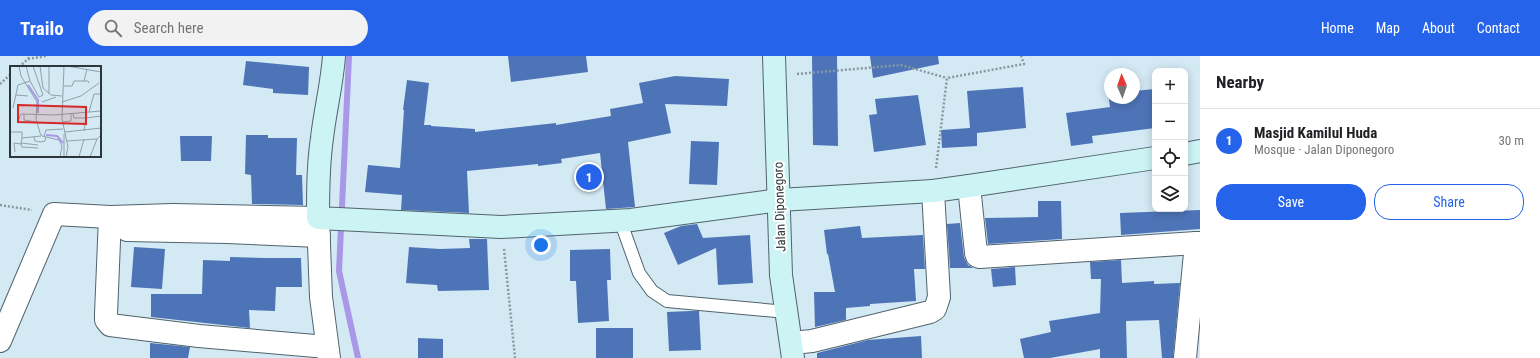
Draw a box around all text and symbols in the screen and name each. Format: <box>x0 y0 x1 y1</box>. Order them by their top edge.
search box <box>88 10 368 46</box>
text: Trailo <box>20 17 64 40</box>
icon: search <box>102 17 124 39</box>
text: Search here <box>134 19 203 37</box>
text: Home <box>1321 20 1354 36</box>
text: Map <box>1376 20 1400 36</box>
text: About <box>1422 20 1455 36</box>
text: Contact <box>1477 20 1520 36</box>
inset map <box>10 66 101 157</box>
north arrow <box>1104 68 1140 104</box>
map controls <box>1152 68 1188 212</box>
button: + <box>1152 68 1188 104</box>
text: Nearby <box>1216 72 1264 92</box>
button: − <box>1152 104 1188 140</box>
text: Masjid Kamilul Huda <box>1254 124 1377 142</box>
text: 1 <box>1226 133 1232 148</box>
text: 30 m <box>1498 133 1524 148</box>
button: locate <box>1152 140 1188 176</box>
text: Mosque · Jalan Diponegoro <box>1254 142 1394 157</box>
pin: 1 <box>576 162 602 192</box>
street label: Jalan Diponegoro <box>770 162 789 252</box>
button: layers <box>1152 176 1188 212</box>
button: Save <box>1216 184 1366 220</box>
button: Share <box>1374 184 1524 220</box>
your location <box>531 235 551 255</box>

